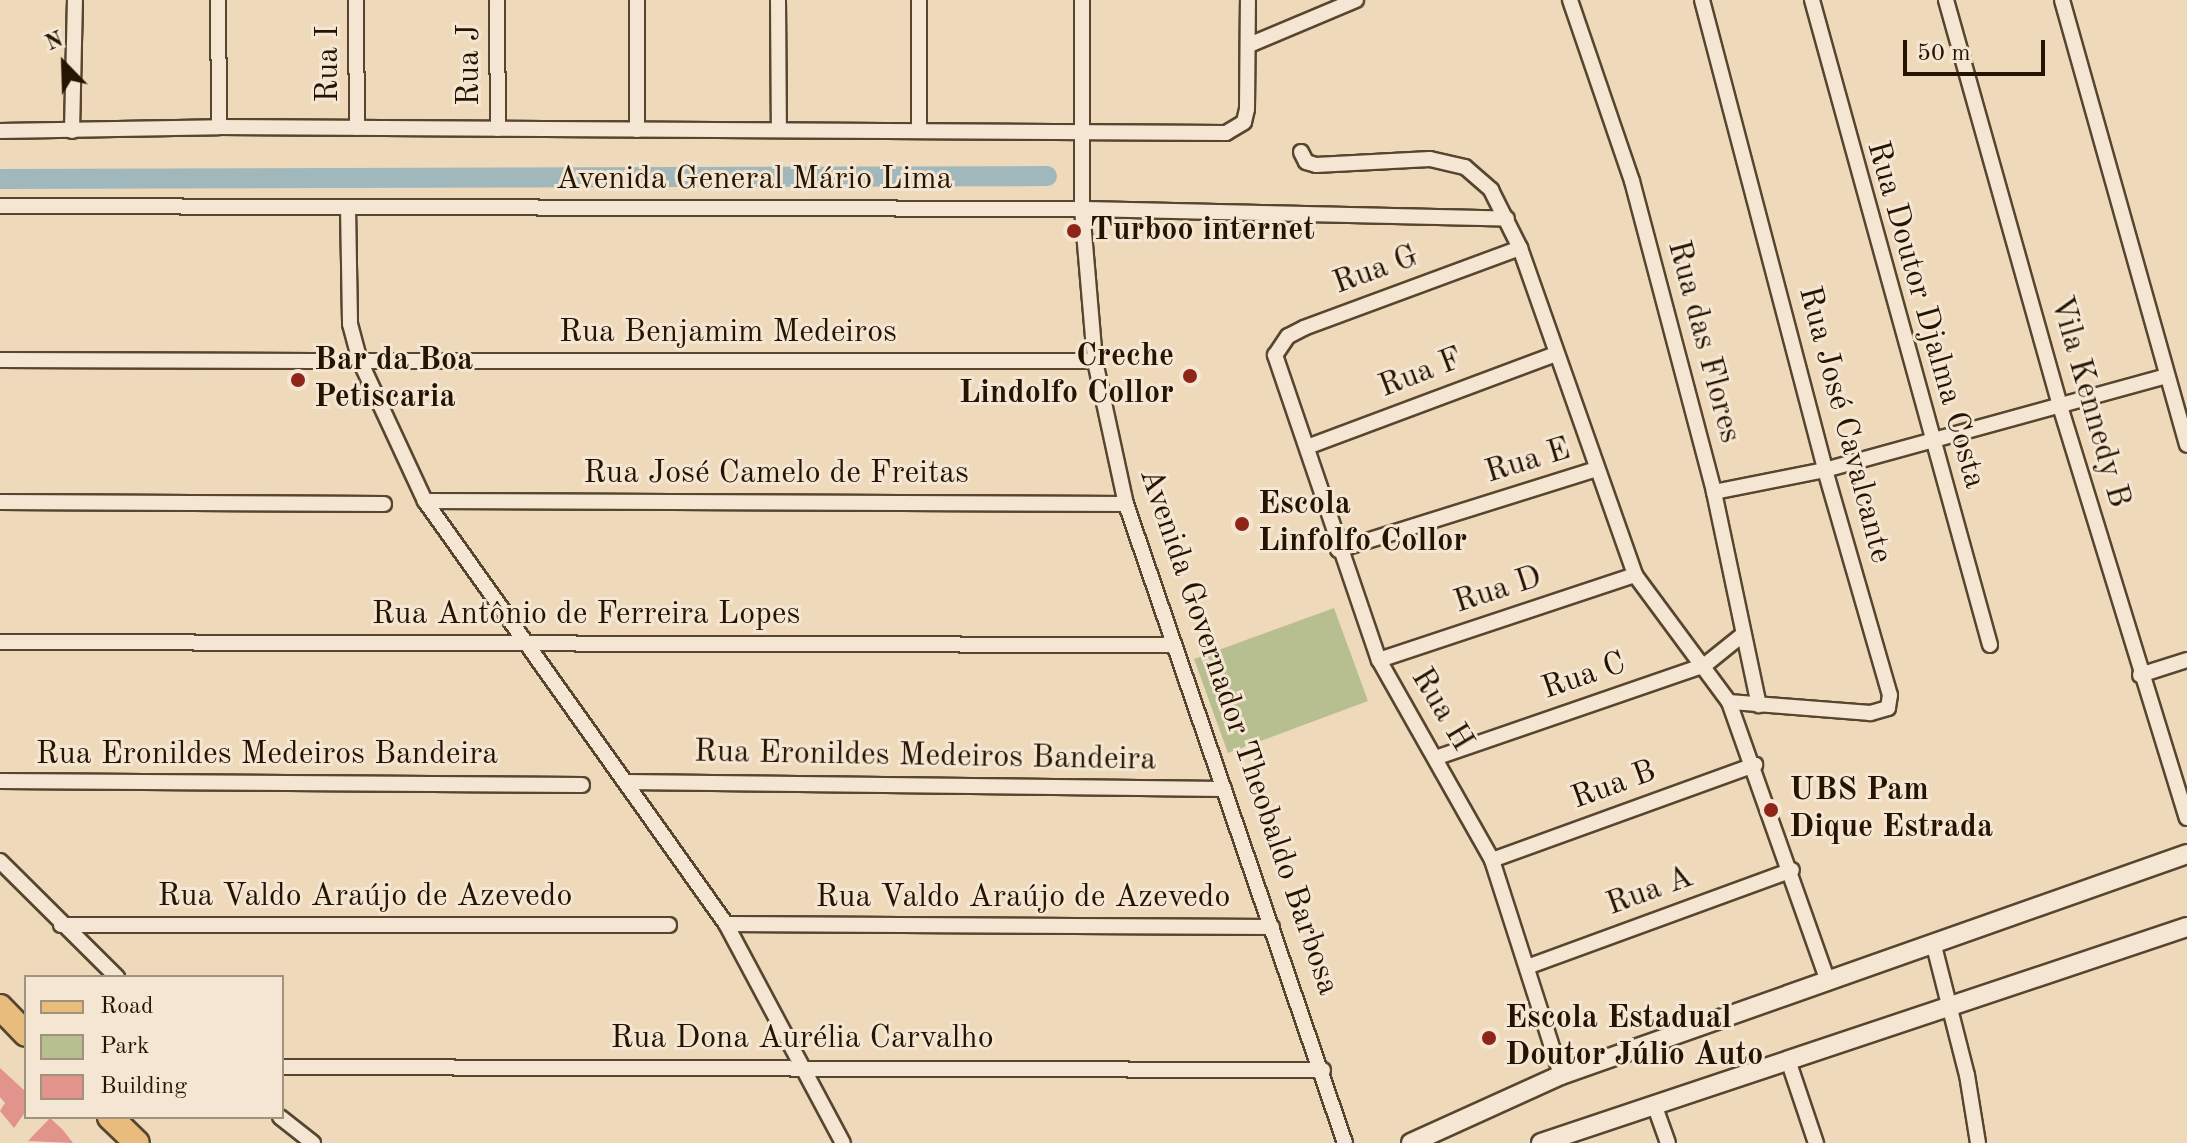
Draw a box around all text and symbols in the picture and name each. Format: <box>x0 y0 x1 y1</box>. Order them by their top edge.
north arrow <box>24 24 104 104</box>
street label: Rua J <box>451 24 489 106</box>
scale bar <box>1907 24 2049 74</box>
street label: Rua I <box>310 25 348 103</box>
text: N <box>43 28 67 55</box>
text: 50 m <box>1917 42 1971 66</box>
street label: Rua Doutor Djalma Costa <box>1857 137 1993 493</box>
street label: Avenida General Mário Lima <box>556 161 952 199</box>
place label: Turboo internet <box>1090 212 1315 250</box>
marker: Turboo internet <box>1065 222 1083 240</box>
street label: Rua das Flores <box>1658 237 1748 447</box>
street label: Rua G <box>1328 238 1424 304</box>
street label: Rua José Cavalcante <box>1789 282 1899 568</box>
street label: Vila Kennedy B <box>2040 292 2138 512</box>
street label: Rua Benjamim Medeiros <box>559 314 897 352</box>
place label: Creche Lindolfo Collor <box>959 339 1174 414</box>
street label: Rua F <box>1374 341 1468 407</box>
place label: Bar da Boa Petiscaria <box>314 343 473 418</box>
marker: Creche Lindolfo Collor <box>1181 367 1199 385</box>
marker: Bar da Boa Petiscaria <box>289 371 307 389</box>
street label: Rua E <box>1481 431 1575 493</box>
street label: Rua José Camelo de Freitas <box>583 455 969 493</box>
street label: Avenida Governador Theobaldo Barbosa <box>1130 464 1346 1000</box>
place label: Escola Linfolfo Collor <box>1258 487 1467 562</box>
marker: Escola Linfolfo Collor <box>1233 515 1251 533</box>
street label: Rua D <box>1449 559 1547 623</box>
street label: Rua Antônio de Ferreira Lopes <box>372 596 800 634</box>
street label: Rua C <box>1537 645 1631 709</box>
street label: Rua H <box>1401 662 1481 758</box>
street label: Rua Eronildes Medeiros Bandeira <box>694 734 1156 780</box>
street label: Rua Eronildes Medeiros Bandeira <box>36 736 498 774</box>
street label: Rua B <box>1567 753 1661 819</box>
place label: UBS Pam Dique Estrada <box>1789 773 1993 848</box>
marker: UBS Pam Dique Estrada <box>1760 799 1782 821</box>
street label: Rua A <box>1602 859 1698 925</box>
street label: Rua Valdo Araújo de Azevedo <box>158 878 572 916</box>
street label: Rua Valdo Araújo de Azevedo <box>816 879 1230 917</box>
legend <box>24 975 284 1119</box>
text: Road <box>100 995 153 1019</box>
place label: Escola Estadual Doutor Júlio Auto <box>1505 1001 1763 1076</box>
street label: Rua Dona Aurélia Carvalho <box>610 1020 994 1058</box>
marker: Escola Estadual Doutor Júlio Auto <box>1480 1029 1498 1047</box>
text: Park <box>100 1035 149 1059</box>
text: Building <box>100 1075 187 1099</box>

